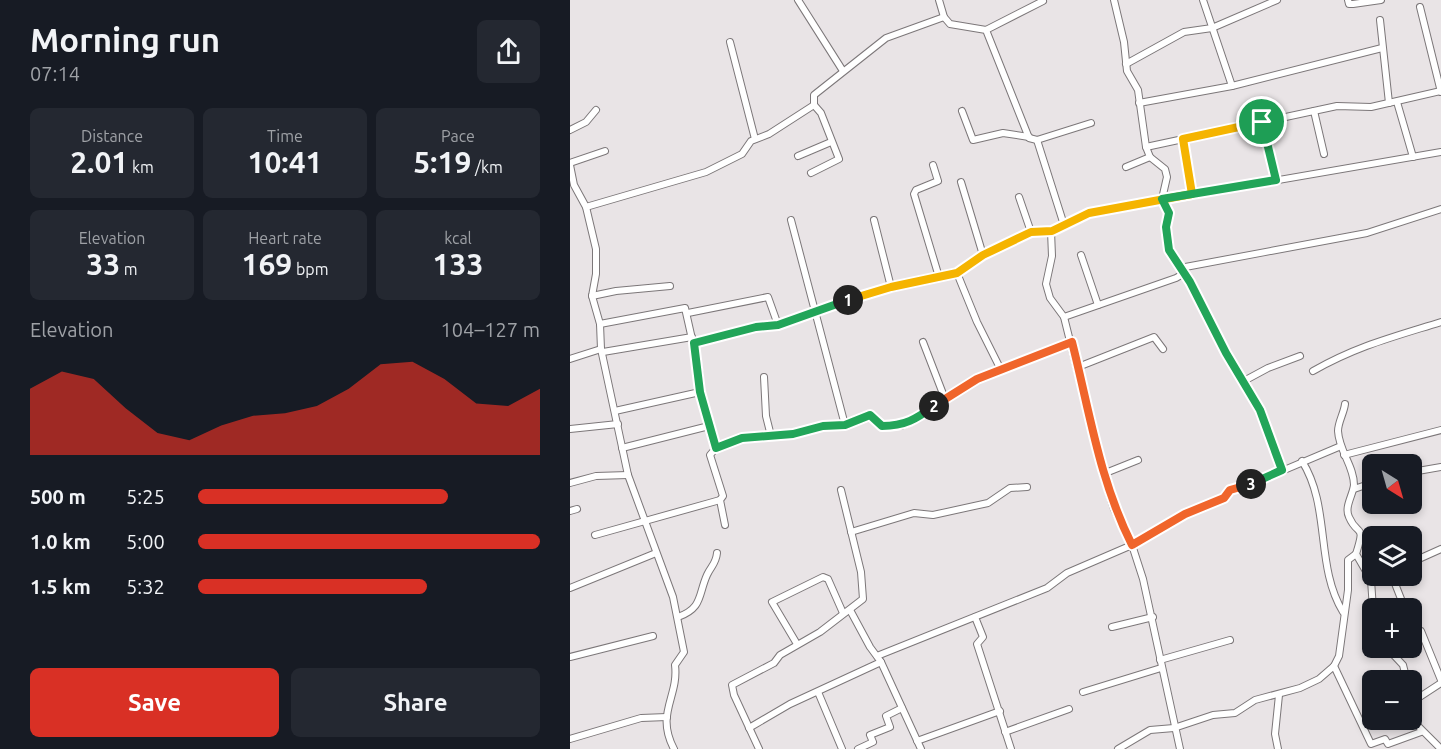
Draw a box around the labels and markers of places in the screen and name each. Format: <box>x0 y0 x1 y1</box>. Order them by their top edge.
pin <box>1236 96 1287 147</box>
pin: 1 <box>833 285 863 315</box>
pin: 2 <box>919 391 949 421</box>
pin: 3 <box>1236 469 1266 499</box>

